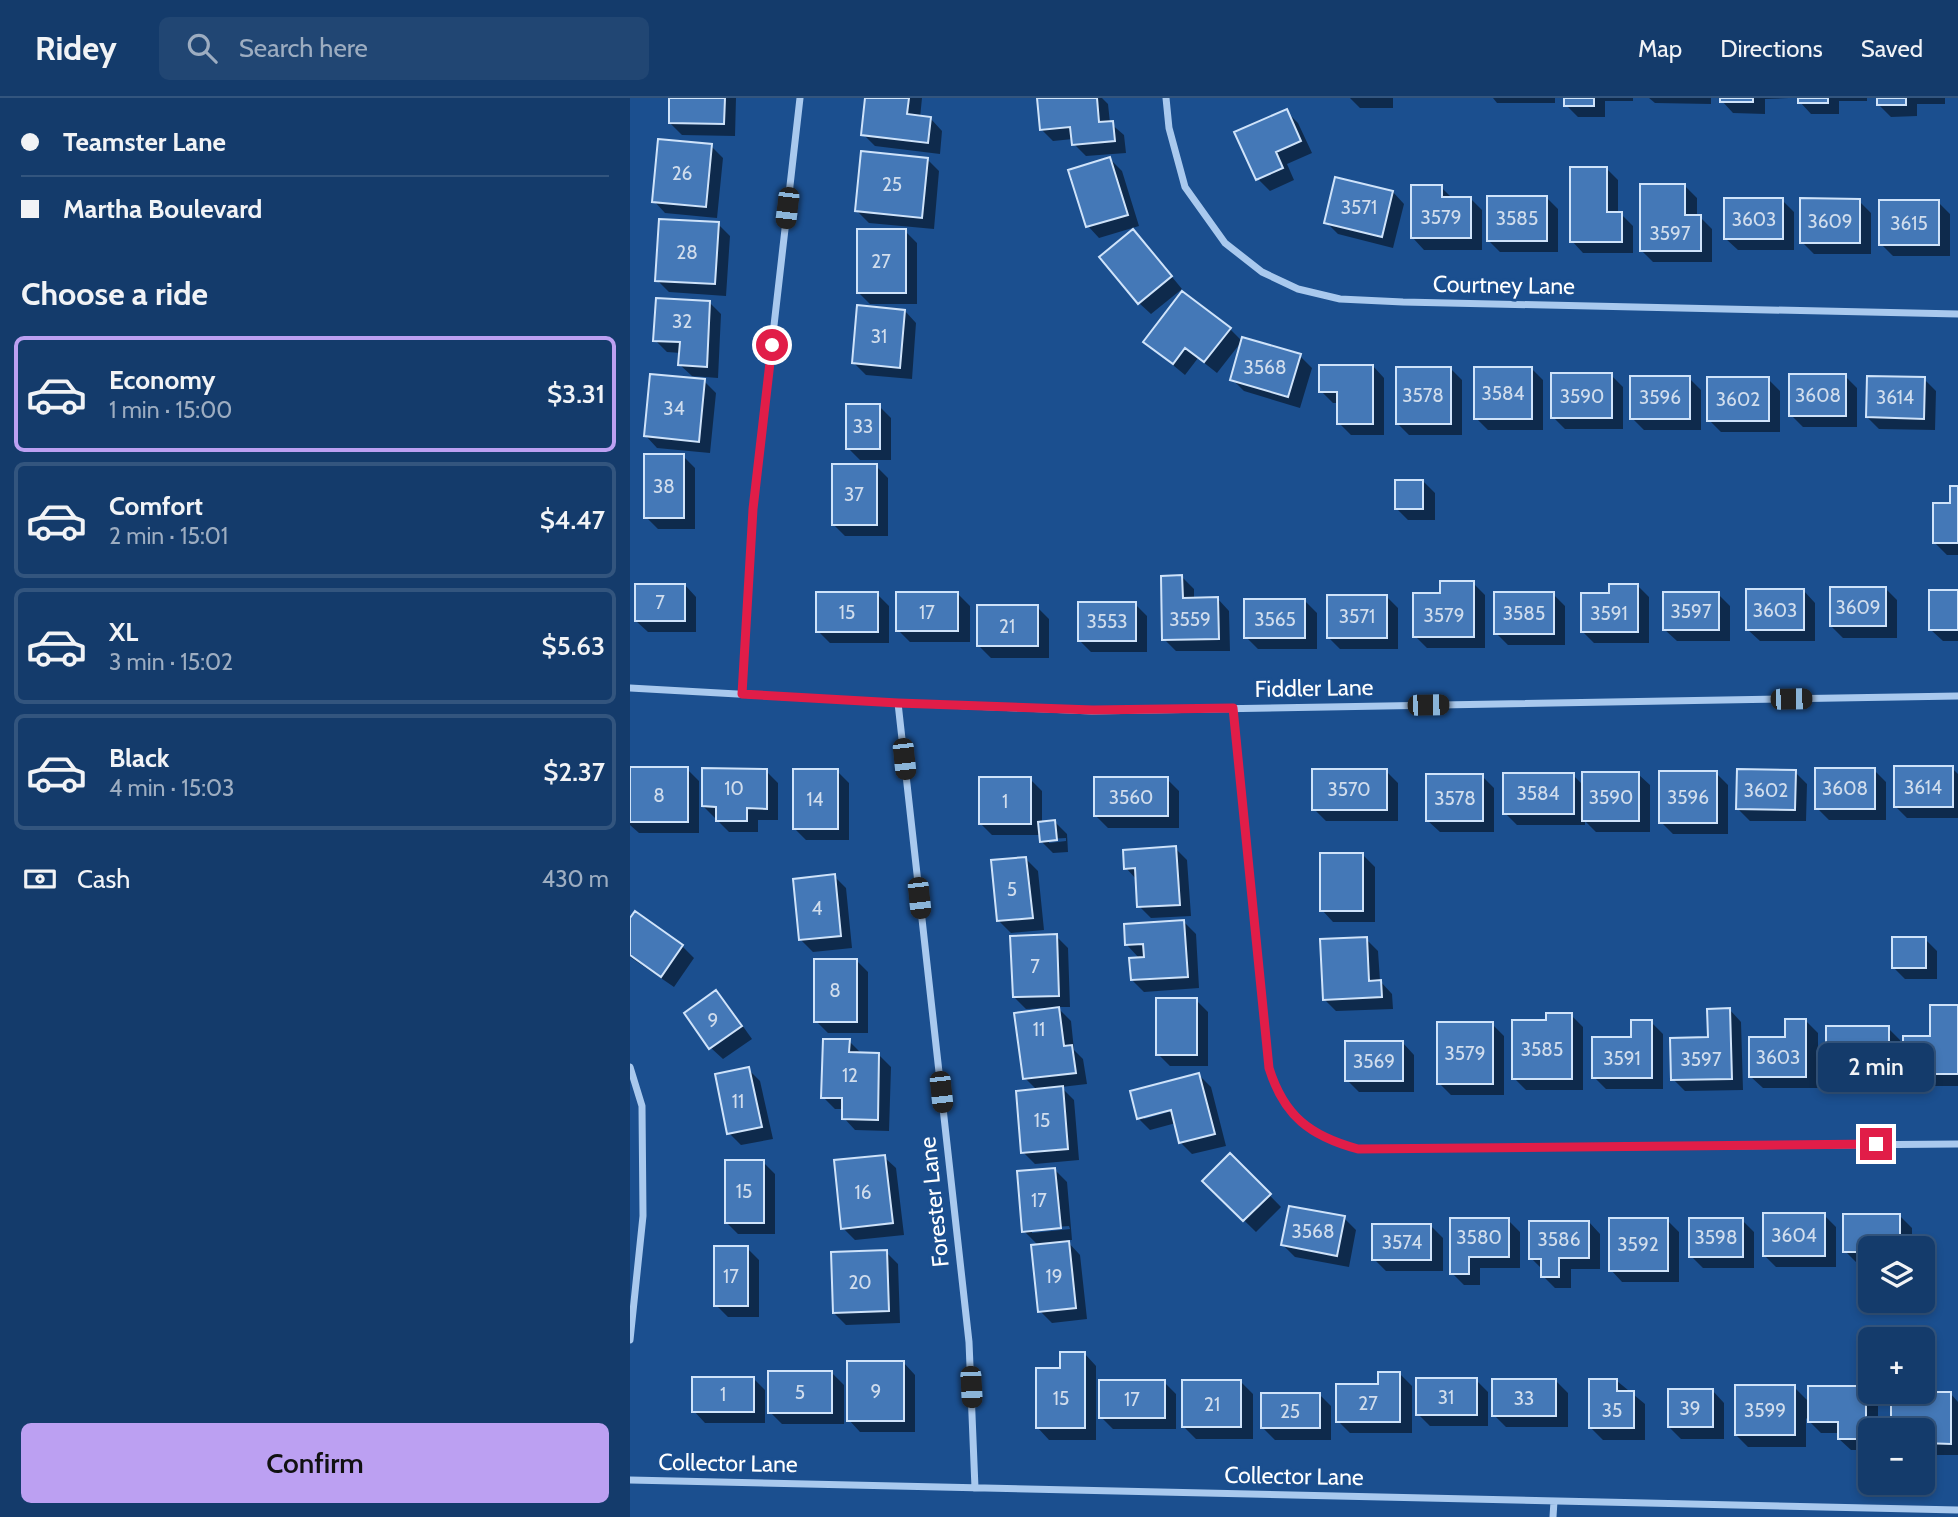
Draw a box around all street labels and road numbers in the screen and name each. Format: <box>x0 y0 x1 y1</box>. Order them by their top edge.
street label: Courtney Lane <box>1433 270 1575 300</box>
street label: Fiddler Lane <box>1254 673 1374 703</box>
street label: Forester Lane <box>913 1135 955 1269</box>
street label: Collector Lane <box>658 1448 798 1478</box>
street label: Collector Lane <box>1224 1461 1364 1491</box>

